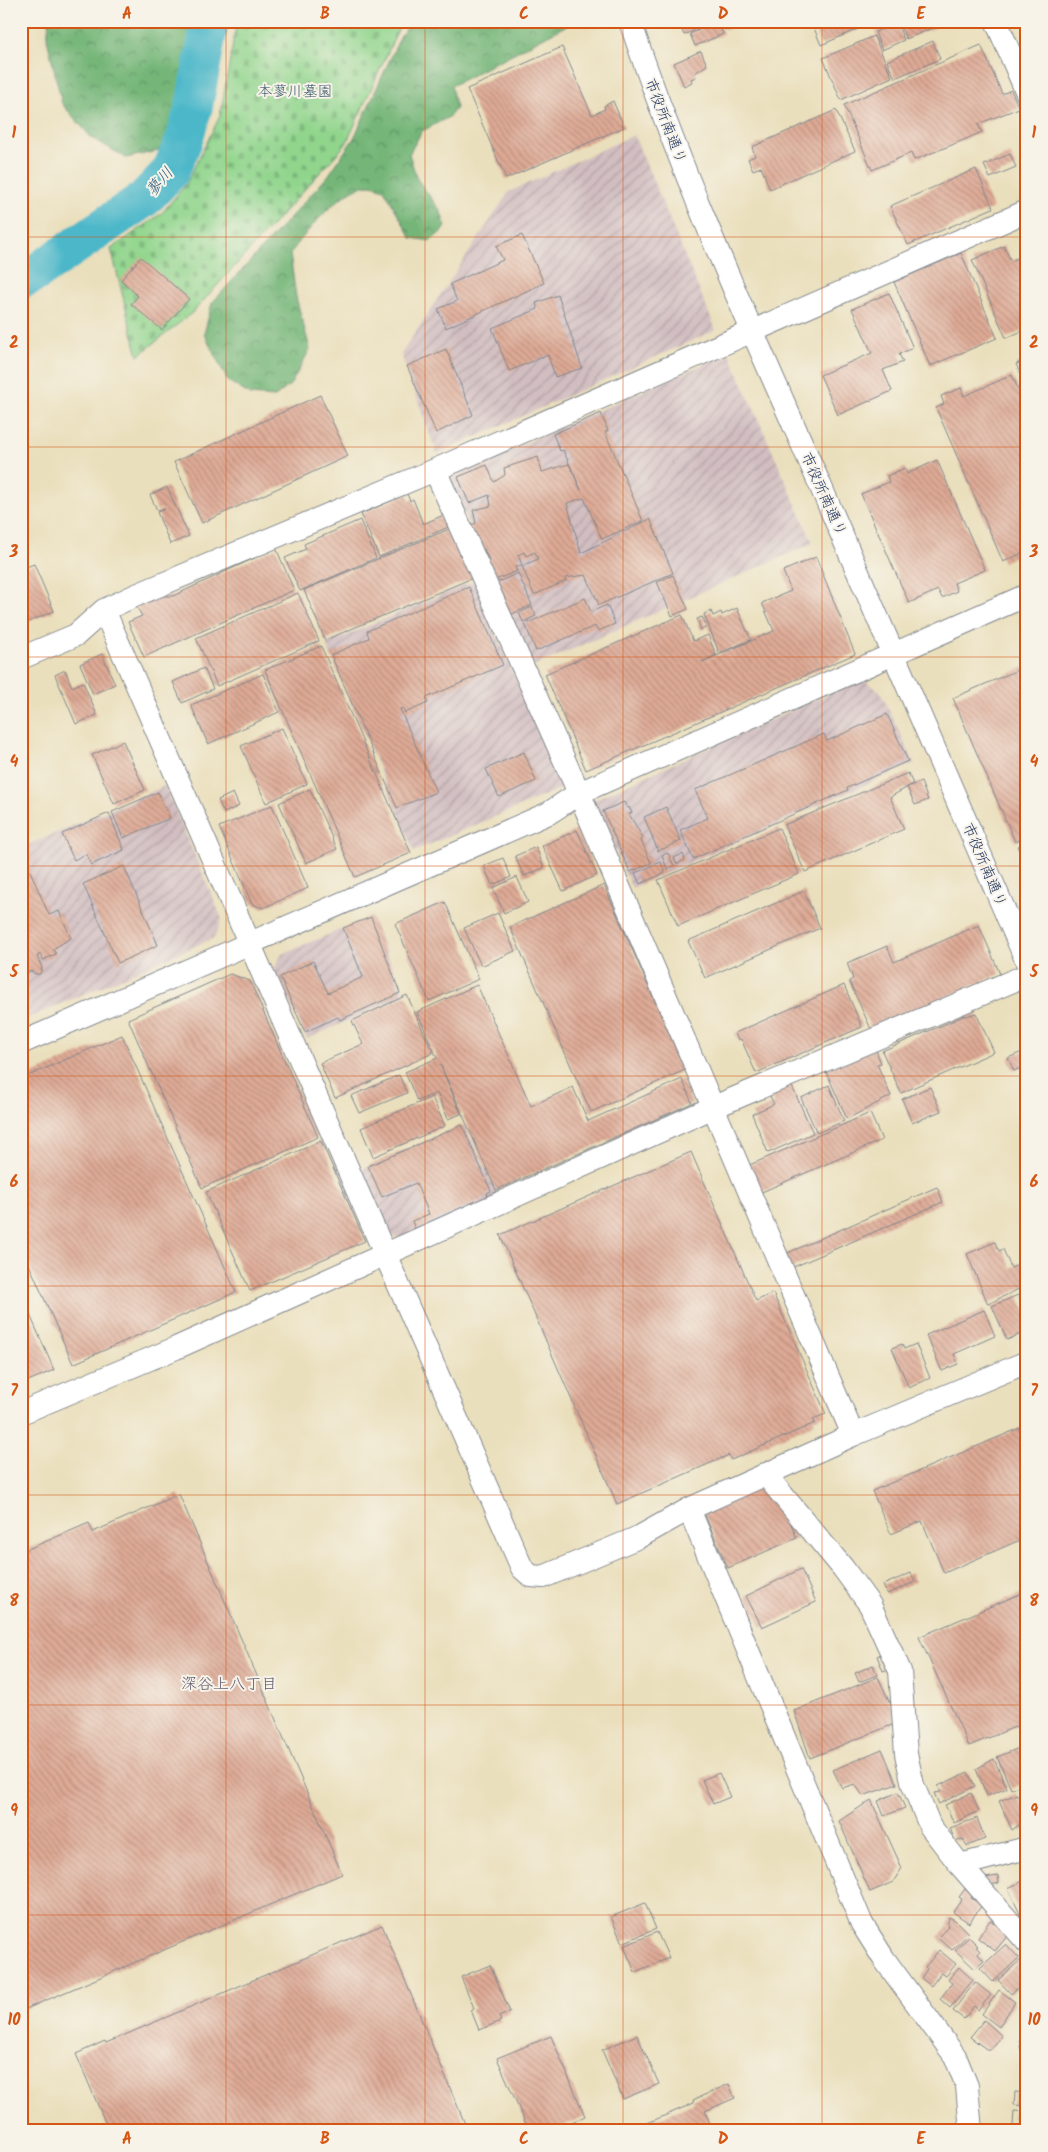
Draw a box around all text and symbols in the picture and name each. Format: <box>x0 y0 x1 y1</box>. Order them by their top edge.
text: A <box>122 2 132 27</box>
text: B <box>320 2 330 27</box>
text: C <box>519 2 529 27</box>
text: D <box>718 2 729 27</box>
text: E <box>917 2 927 27</box>
street label: 市役所南通り <box>638 75 692 168</box>
park label: 本蓼川墓園 <box>257 80 333 104</box>
text: 1 <box>12 121 17 146</box>
text: 1 <box>1032 121 1037 146</box>
water label: 蓼川 <box>140 162 180 202</box>
text: 2 <box>9 331 19 356</box>
text: 2 <box>1029 331 1039 356</box>
street label: 市役所南通り <box>794 448 852 540</box>
text: 3 <box>9 540 19 565</box>
text: 3 <box>1029 540 1039 565</box>
text: 4 <box>10 750 19 775</box>
text: 4 <box>1030 750 1039 775</box>
street label: 市役所南通り <box>955 819 1013 912</box>
text: 5 <box>9 960 20 985</box>
text: 5 <box>1029 960 1040 985</box>
text: 6 <box>10 1170 19 1195</box>
text: 6 <box>1030 1170 1039 1195</box>
text: 7 <box>10 1379 18 1404</box>
text: 7 <box>1030 1379 1038 1404</box>
text: 8 <box>9 1589 19 1614</box>
text: 8 <box>1029 1589 1039 1614</box>
district label: 深谷上八丁目 <box>181 1672 277 1697</box>
text: 9 <box>10 1799 18 1824</box>
text: 9 <box>1030 1799 1038 1824</box>
text: 10 <box>7 2008 21 2033</box>
text: 10 <box>1027 2008 1041 2033</box>
text: A <box>122 2127 132 2152</box>
text: B <box>320 2127 330 2152</box>
text: C <box>519 2127 529 2152</box>
text: D <box>718 2127 729 2152</box>
text: E <box>917 2127 927 2152</box>

